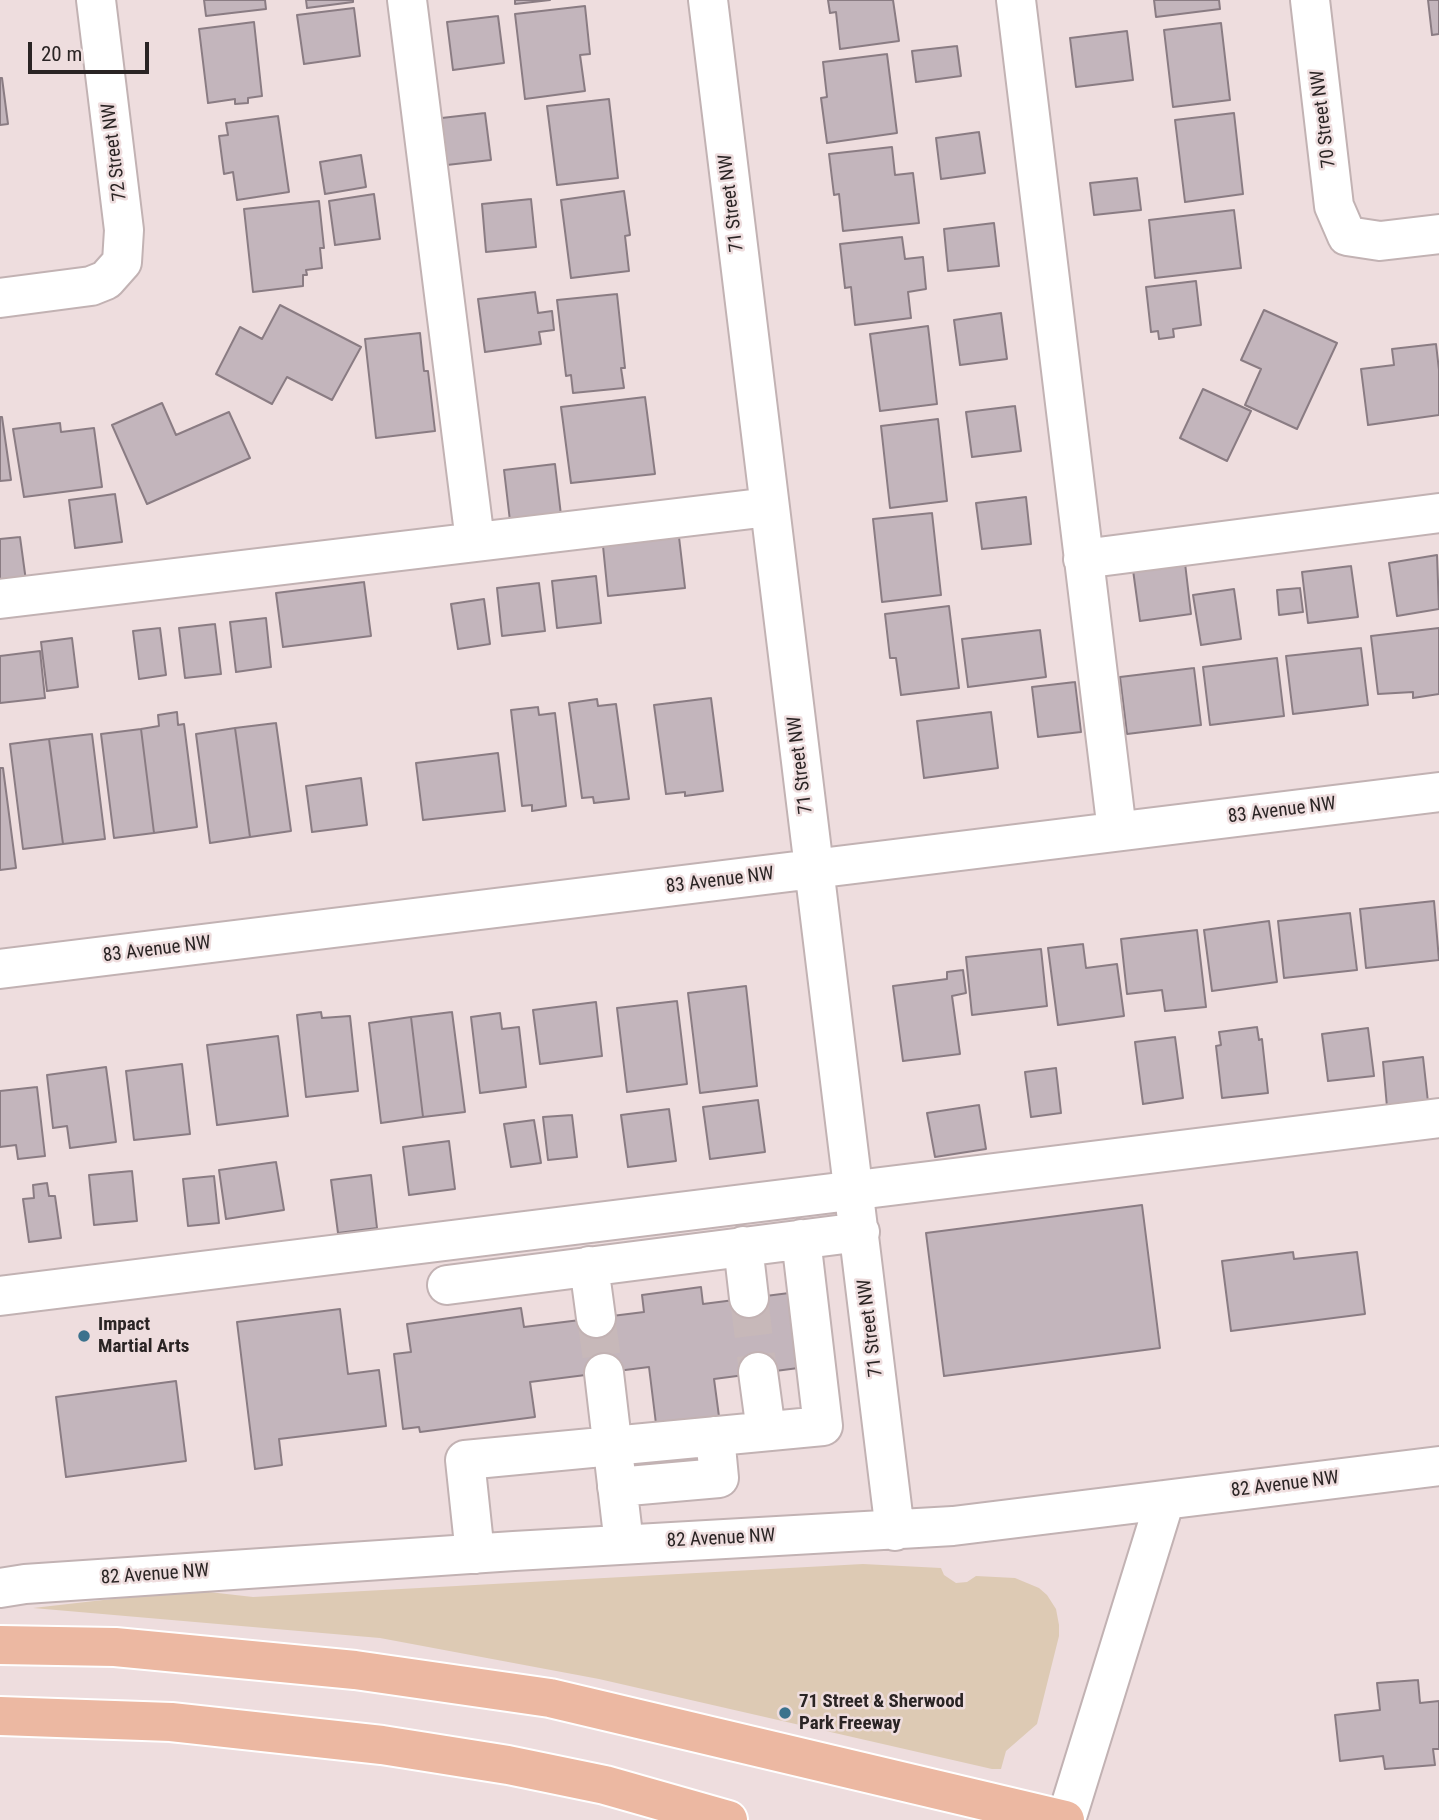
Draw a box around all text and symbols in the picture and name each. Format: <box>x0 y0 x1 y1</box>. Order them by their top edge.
scale bar <box>32 28 152 72</box>
text: 20 m <box>41 42 82 66</box>
street label: 70 Street NW <box>1307 69 1341 169</box>
street label: 72 Street NW <box>98 102 132 202</box>
street label: 71 Street NW <box>715 153 749 253</box>
street label: 71 Street NW <box>784 715 818 815</box>
street label: 83 Avenue NW <box>1227 793 1337 829</box>
street label: 83 Avenue NW <box>665 863 775 899</box>
street label: 83 Avenue NW <box>102 932 212 968</box>
street label: 71 Street NW <box>854 1278 888 1378</box>
place label: Impact Martial Arts <box>98 1314 189 1358</box>
marker: Impact Martial Arts <box>76 1328 92 1344</box>
street label: 82 Avenue NW <box>1230 1467 1340 1503</box>
street label: 82 Avenue NW <box>666 1525 776 1553</box>
street label: 82 Avenue NW <box>100 1560 210 1590</box>
place label: 71 Street & Sherwood Park Freeway <box>799 1691 964 1735</box>
marker: 71 Street & Sherwood Park Freeway <box>777 1705 793 1721</box>

